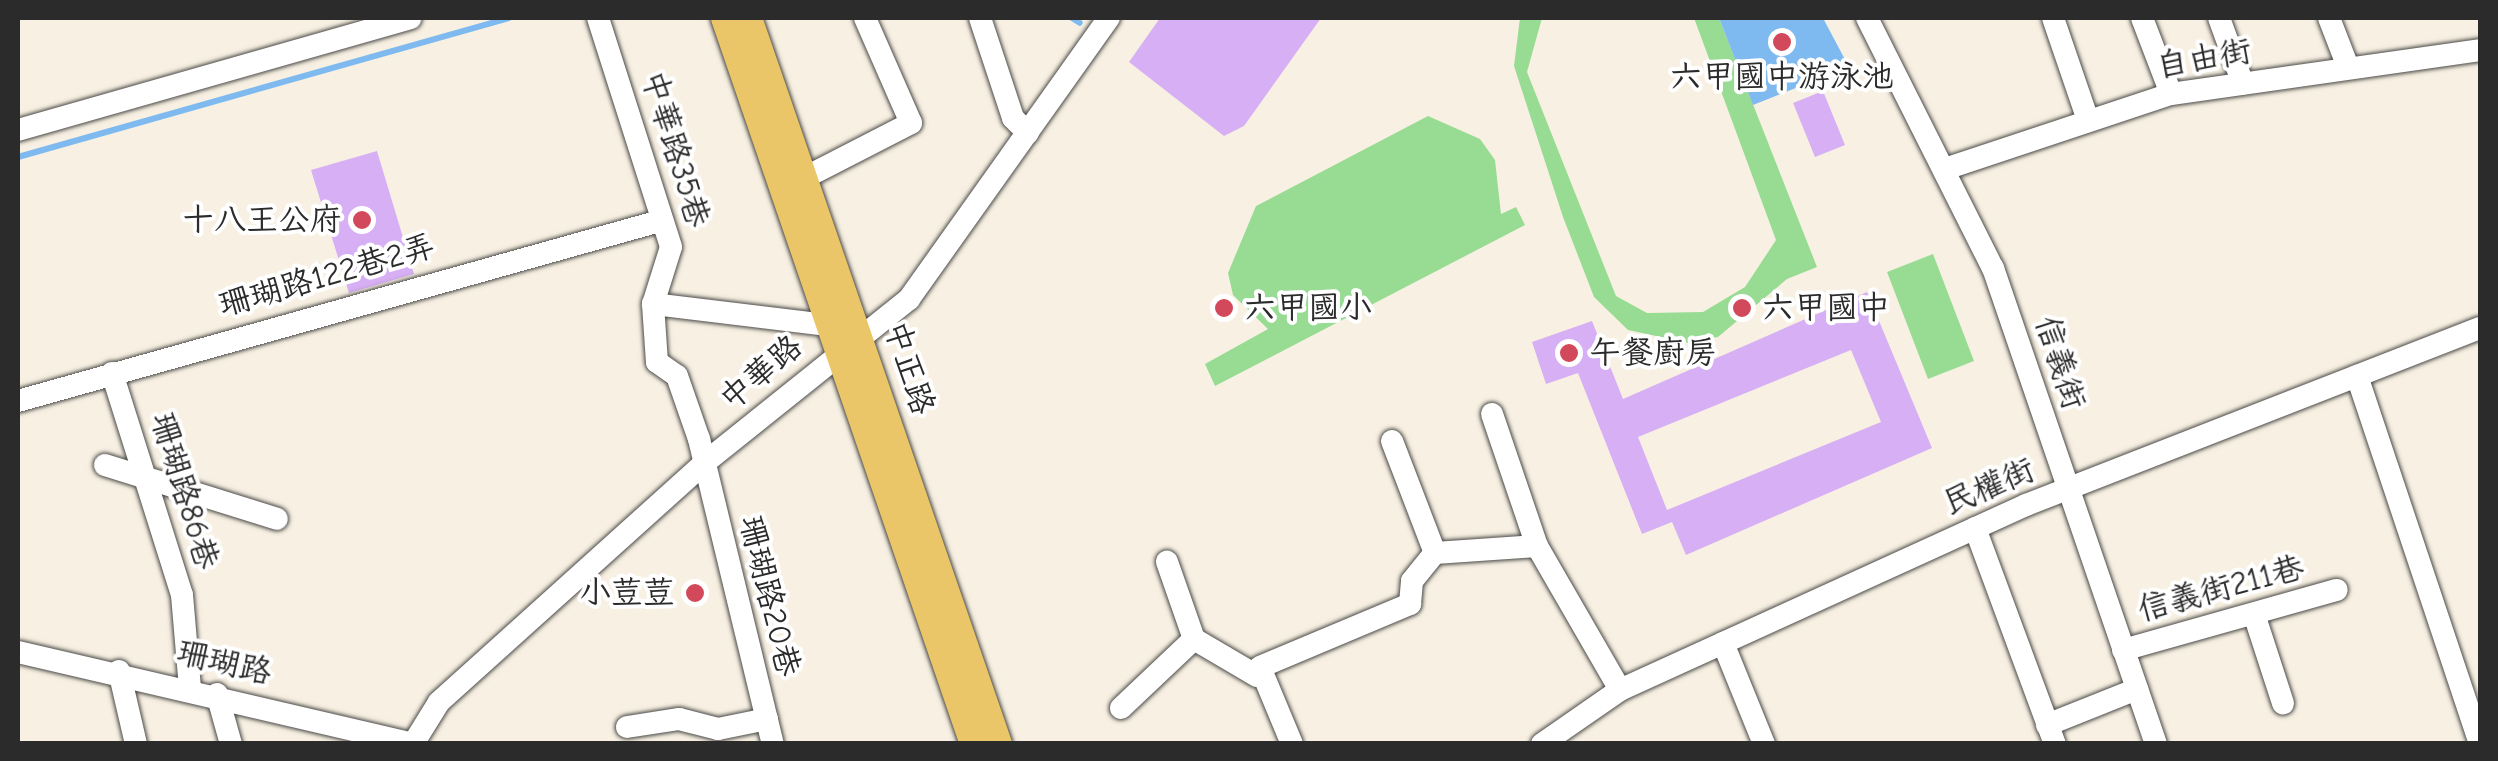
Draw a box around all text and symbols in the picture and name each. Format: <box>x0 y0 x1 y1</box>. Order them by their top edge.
marker: 六甲國中游泳池 <box>1771 31 1793 53</box>
street label: 自由街 <box>2153 32 2255 86</box>
place label: 六甲國中游泳池 <box>1670 58 1894 96</box>
street label: 中華路35巷 <box>633 66 717 232</box>
place label: 十八王公府 <box>182 201 342 239</box>
marker: 十八王公府 <box>351 209 373 231</box>
street label: 珊瑚路122巷2弄 <box>215 227 439 325</box>
place label: 六甲國小 <box>1244 289 1372 327</box>
place label: 六甲國中 <box>1762 289 1890 327</box>
marker: 六甲國小 <box>1213 297 1235 319</box>
marker: 六甲國中 <box>1731 297 1753 319</box>
street label: 信義街 <box>2027 311 2093 415</box>
street label: 中正路 <box>876 316 942 420</box>
street label: 中華路 <box>712 327 810 419</box>
place label: 午餐廚房 <box>1589 334 1717 372</box>
marker: 午餐廚房 <box>1558 342 1580 364</box>
street label: 珊瑚路86巷 <box>142 408 226 574</box>
street label: 民權街 <box>1937 451 2041 523</box>
street label: 珊瑚路20巷 <box>731 512 807 680</box>
street label: 信義街211巷 <box>2134 548 2308 630</box>
place label: 小荳荳 <box>579 574 675 612</box>
marker: 小荳荳 <box>684 582 706 604</box>
street label: 珊瑚路 <box>173 633 275 693</box>

